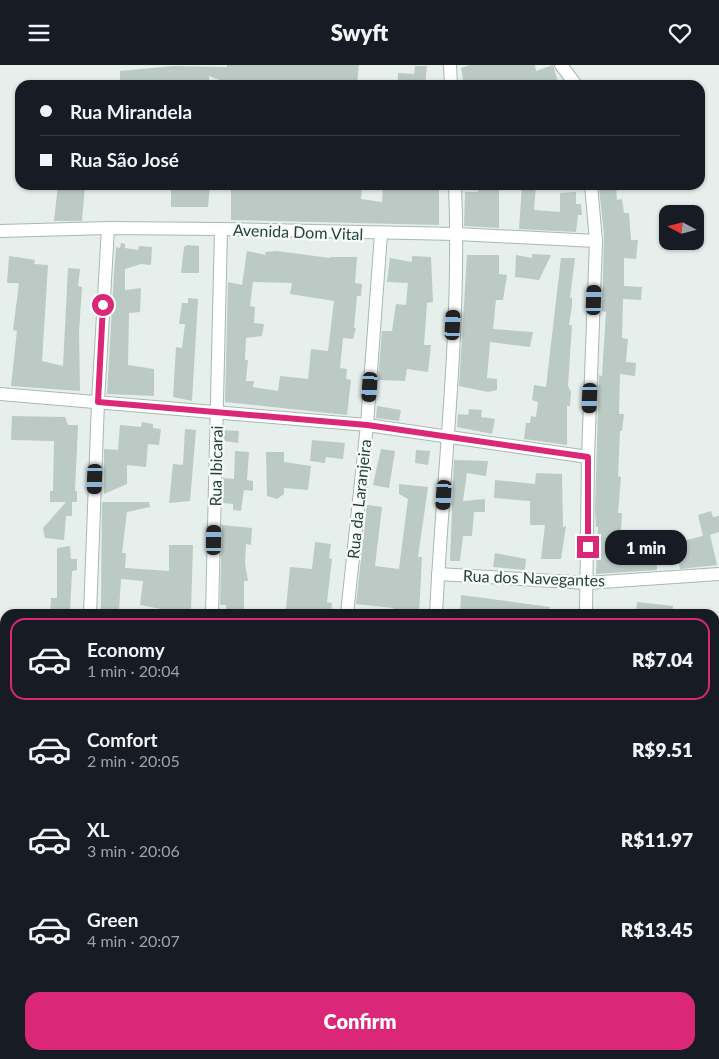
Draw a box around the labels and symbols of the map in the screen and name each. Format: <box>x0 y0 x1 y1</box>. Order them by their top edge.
north arrow <box>659 205 704 250</box>
street label: Avenida Dom Vital <box>233 220 364 243</box>
car <box>585 285 602 315</box>
route start <box>92 294 114 316</box>
car <box>444 310 461 340</box>
car <box>361 372 378 402</box>
car <box>581 383 598 413</box>
street label: Rua Ibicarai <box>205 425 226 507</box>
street label: Rua da Laranjeira <box>343 438 374 560</box>
car <box>86 464 103 494</box>
car <box>435 480 452 510</box>
car <box>206 525 221 555</box>
callout: 1 min <box>606 529 688 565</box>
route end <box>577 536 599 558</box>
street label: Rua dos Navegantes <box>463 566 605 589</box>

